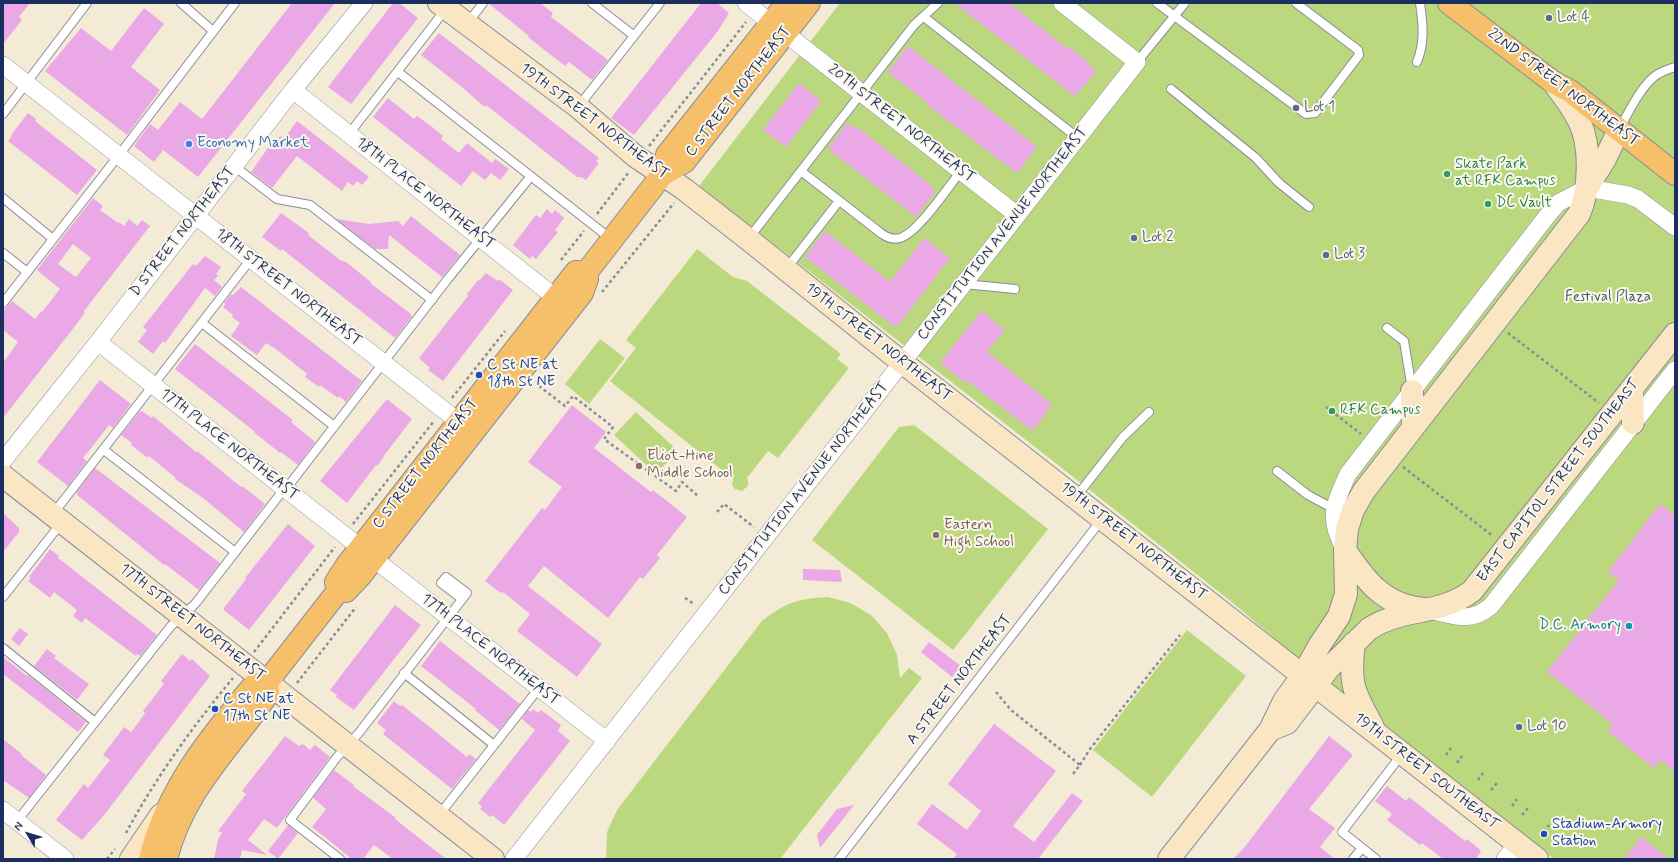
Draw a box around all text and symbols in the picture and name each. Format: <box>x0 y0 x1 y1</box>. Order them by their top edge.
place label: Lot 4 <box>1557 9 1590 27</box>
marker: Lot 4 <box>1544 13 1554 23</box>
street label: C STREET NORTHEAST <box>682 23 796 161</box>
street label: 22ND STREET NORTHEAST <box>1484 25 1642 151</box>
street label: 19TH STREET NORTHEAST <box>516 60 672 184</box>
street label: 20TH STREET NORTHEAST <box>824 61 978 187</box>
place label: Lot 1 <box>1304 99 1335 117</box>
marker: Lot 1 <box>1291 103 1301 113</box>
street label: CONSTITUTION AVENUE NORTHEAST <box>914 124 1092 344</box>
street label: 18TH PLACE NORTHEAST <box>352 134 498 254</box>
place label: Economy Market <box>197 135 309 153</box>
marker: Economy Market <box>184 139 194 149</box>
place label: Skate Park at RFK Campus <box>1455 156 1556 191</box>
street label: D STREET NORTHEAST <box>127 163 239 301</box>
marker: Skate Park at RFK Campus <box>1442 169 1452 179</box>
place label: DC Vault <box>1496 195 1552 213</box>
marker: DC Vault <box>1483 199 1493 209</box>
street label: 18TH STREET NORTHEAST <box>211 225 365 351</box>
place label: Lot 2 <box>1142 229 1174 247</box>
marker: Lot 2 <box>1129 233 1139 243</box>
place label: Lot 3 <box>1334 246 1365 264</box>
marker: Lot 3 <box>1321 250 1331 260</box>
street label: 19TH STREET NORTHEAST <box>801 280 955 406</box>
park label: Festival Plaza <box>1565 289 1651 307</box>
place label: C St NE at 18th St NE <box>487 357 558 392</box>
marker: C St NE at 18th St NE <box>474 370 484 380</box>
street label: EAST CAPITOL STREET SOUTHEAST <box>1474 376 1644 586</box>
street label: CONSTITUTION AVENUE NORTHEAST <box>715 379 893 599</box>
street label: 17TH PLACE NORTHEAST <box>156 385 302 505</box>
street label: C STREET NORTHEAST <box>369 395 483 533</box>
place label: RFK Campus <box>1340 402 1421 420</box>
marker: RFK Campus <box>1327 406 1337 416</box>
place label: Eliot-Hine Middle School <box>647 448 733 483</box>
marker: Eliot-Hine Middle School <box>634 461 644 471</box>
street label: 19TH STREET NORTHEAST <box>1056 479 1210 605</box>
place label: Eastern High School <box>944 517 1014 552</box>
marker: Eastern High School <box>931 530 941 540</box>
street label: 17TH STREET NORTHEAST <box>115 560 269 686</box>
street label: 17TH PLACE NORTHEAST <box>417 590 563 710</box>
street label: A STREET NORTHEAST <box>904 612 1016 748</box>
place label: D.C. Armory <box>1539 617 1621 635</box>
marker: D.C. Armory <box>1624 621 1634 631</box>
place label: C St NE at 17th St NE <box>223 691 294 726</box>
marker: C St NE at 17th St NE <box>210 704 220 714</box>
street label: 19TH STREET SOUTHEAST <box>1350 710 1502 834</box>
place label: Lot 10 <box>1527 718 1567 736</box>
marker: Lot 10 <box>1514 722 1524 732</box>
north arrow <box>8 814 48 854</box>
place label: Stadium-Armory Station <box>1552 816 1662 851</box>
text: N <box>11 819 26 834</box>
marker: Stadium-Armory Station <box>1539 829 1549 839</box>

